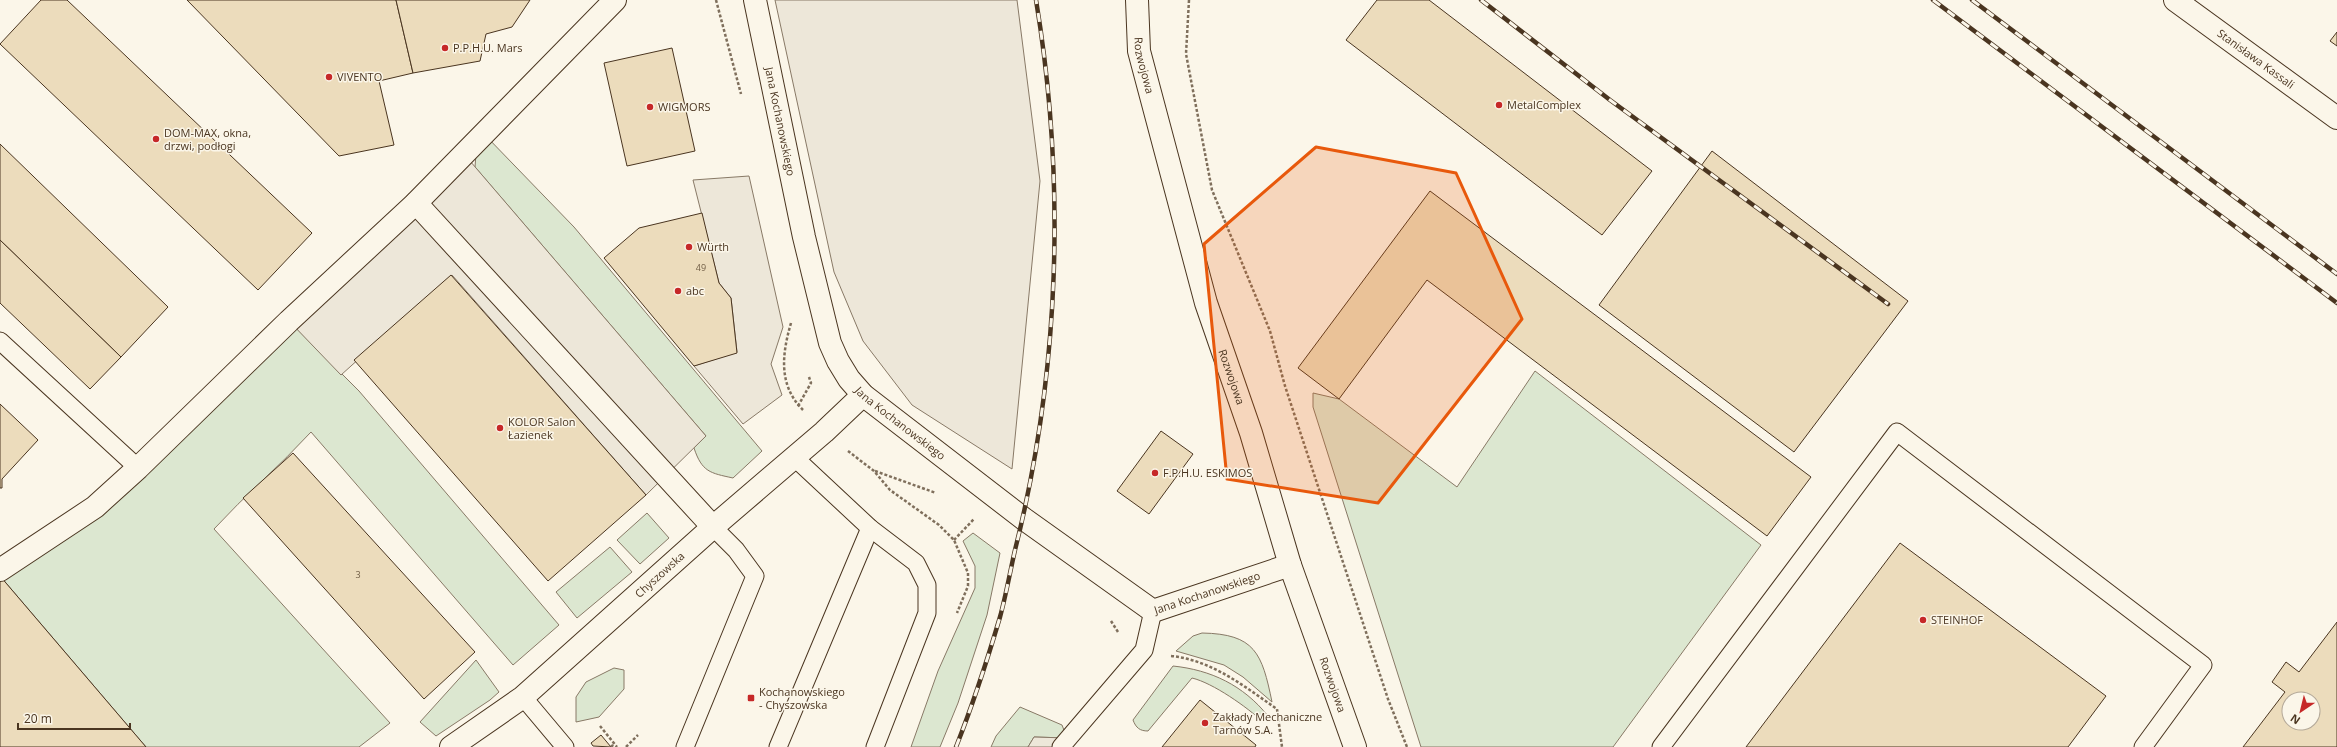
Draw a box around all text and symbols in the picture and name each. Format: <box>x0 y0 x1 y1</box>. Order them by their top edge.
street label: Stanisława Kassali <box>2214 25 2298 92</box>
street label: Rozwojowa <box>1131 37 1158 95</box>
place label: P.P.H.U. Mars <box>453 40 523 55</box>
marker: P.P.H.U. Mars <box>440 43 450 53</box>
street label: Jana Kochanowskiego <box>762 65 799 178</box>
place label: VIVENTO <box>337 69 382 84</box>
marker: VIVENTO <box>324 72 334 82</box>
place label: MetalComplex <box>1507 97 1581 112</box>
place label: WIGMORS <box>658 99 711 114</box>
marker: MetalComplex <box>1494 100 1504 110</box>
marker: WIGMORS <box>645 102 655 112</box>
place label: DOM-MAX, okna, drzwi, podłogi <box>164 125 251 153</box>
marker: DOM-MAX, okna, drzwi, podłogi <box>151 134 161 144</box>
place label: Würth <box>697 239 729 254</box>
marker: Würth <box>684 242 694 252</box>
house number: 49 <box>696 261 706 274</box>
place label: abc <box>686 283 704 298</box>
marker: abc <box>673 286 683 296</box>
street label: Rozwojowa <box>1216 347 1249 407</box>
street label: Jana Kochanowskiego <box>851 382 949 463</box>
place label: KOLOR Salon Łazienek <box>508 414 576 442</box>
marker: KOLOR Salon Łazienek <box>495 423 505 433</box>
place label: F.P.H.U. ESKIMOS <box>1163 465 1252 480</box>
marker: F.P.H.U. ESKIMOS <box>1150 468 1160 478</box>
street label: Chyszowska <box>631 548 687 601</box>
street label: Jana Kochanowskiego <box>1151 567 1262 617</box>
house number: 3 <box>355 568 361 581</box>
place label: STEINHOF <box>1931 612 1983 627</box>
marker: STEINHOF <box>1918 615 1928 625</box>
street label: Rozwojowa <box>1316 655 1350 714</box>
place label: Kochanowskiego - Chyszowska <box>759 684 845 712</box>
north arrow <box>2281 691 2321 731</box>
marker: Kochanowskiego - Chyszowska <box>746 693 756 703</box>
scale bar <box>18 705 130 731</box>
place label: Zakłady Mechaniczne Tarnów S.A. <box>1213 709 1322 737</box>
text: 20 m <box>24 710 52 727</box>
text: N <box>2287 711 2303 728</box>
marker: Zakłady Mechaniczne Tarnów S.A. <box>1200 718 1210 728</box>

